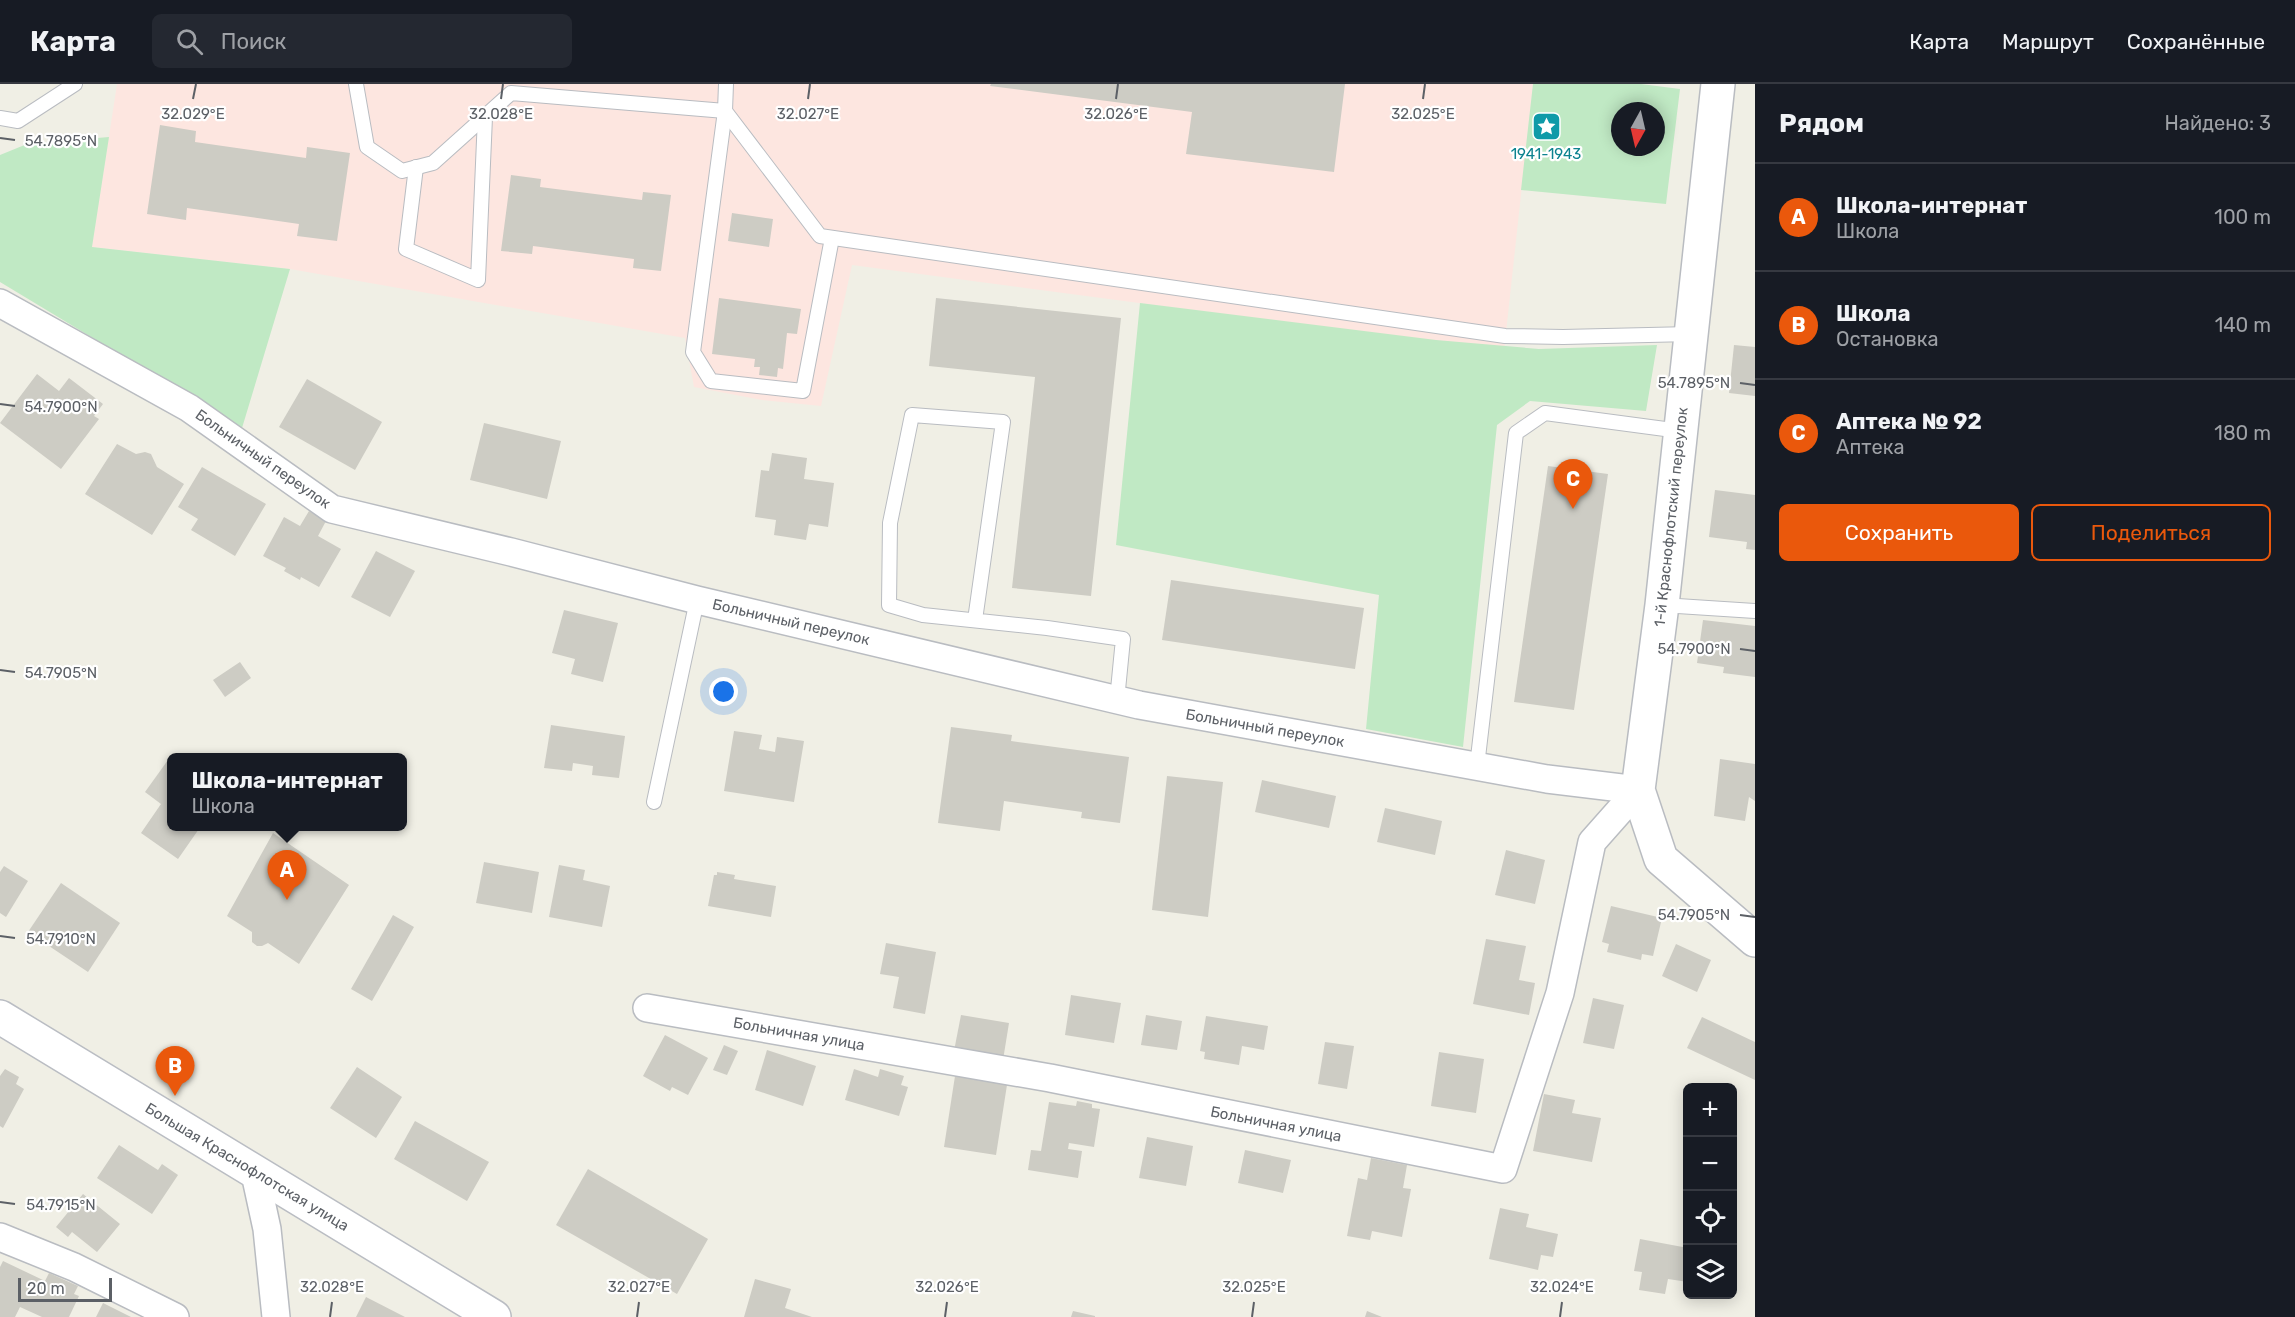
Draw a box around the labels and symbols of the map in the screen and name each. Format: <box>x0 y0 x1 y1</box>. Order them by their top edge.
north arrow <box>1611 102 1665 156</box>
text: 32.029°E <box>161 105 225 123</box>
text: 32.028°E <box>469 105 533 123</box>
text: 32.027°E <box>777 105 839 123</box>
text: 32.026°E <box>1084 105 1148 123</box>
text: 32.025°E <box>1391 105 1455 123</box>
place icon: 1941-1943 <box>1530 111 1562 143</box>
text: 54.7895°N <box>25 132 97 150</box>
place label: 1941-1943 <box>1511 145 1581 163</box>
text: 54.7895°N <box>1658 374 1730 392</box>
text: 54.7900°N <box>24 398 98 416</box>
street label: Больничный переулок <box>192 406 334 512</box>
street label: 1-й Краснофлотский переулок <box>1651 406 1691 628</box>
pin: C <box>1554 460 1592 509</box>
street label: Больничный переулок <box>711 595 871 649</box>
text: 54.7900°N <box>1657 640 1731 658</box>
text: 54.7905°N <box>25 664 97 682</box>
your location <box>709 677 738 706</box>
street label: Больничный переулок <box>1184 705 1346 751</box>
pin: A <box>268 850 306 900</box>
text: 54.7905°N <box>1658 906 1730 924</box>
text: 54.7910°N <box>26 930 96 948</box>
street label: Больничная улица <box>732 1014 866 1054</box>
pin: B <box>156 1046 195 1096</box>
street label: Большая Краснофлотская улица <box>142 1099 352 1235</box>
street label: Больничная улица <box>1209 1102 1343 1146</box>
text: 54.7915°N <box>26 1196 96 1214</box>
scale bar <box>18 1275 112 1302</box>
text: 32.028°E <box>300 1278 364 1296</box>
text: 32.027°E <box>608 1278 670 1296</box>
text: 32.026°E <box>915 1278 979 1296</box>
text: 32.025°E <box>1222 1278 1286 1296</box>
text: 32.024°E <box>1530 1278 1594 1296</box>

